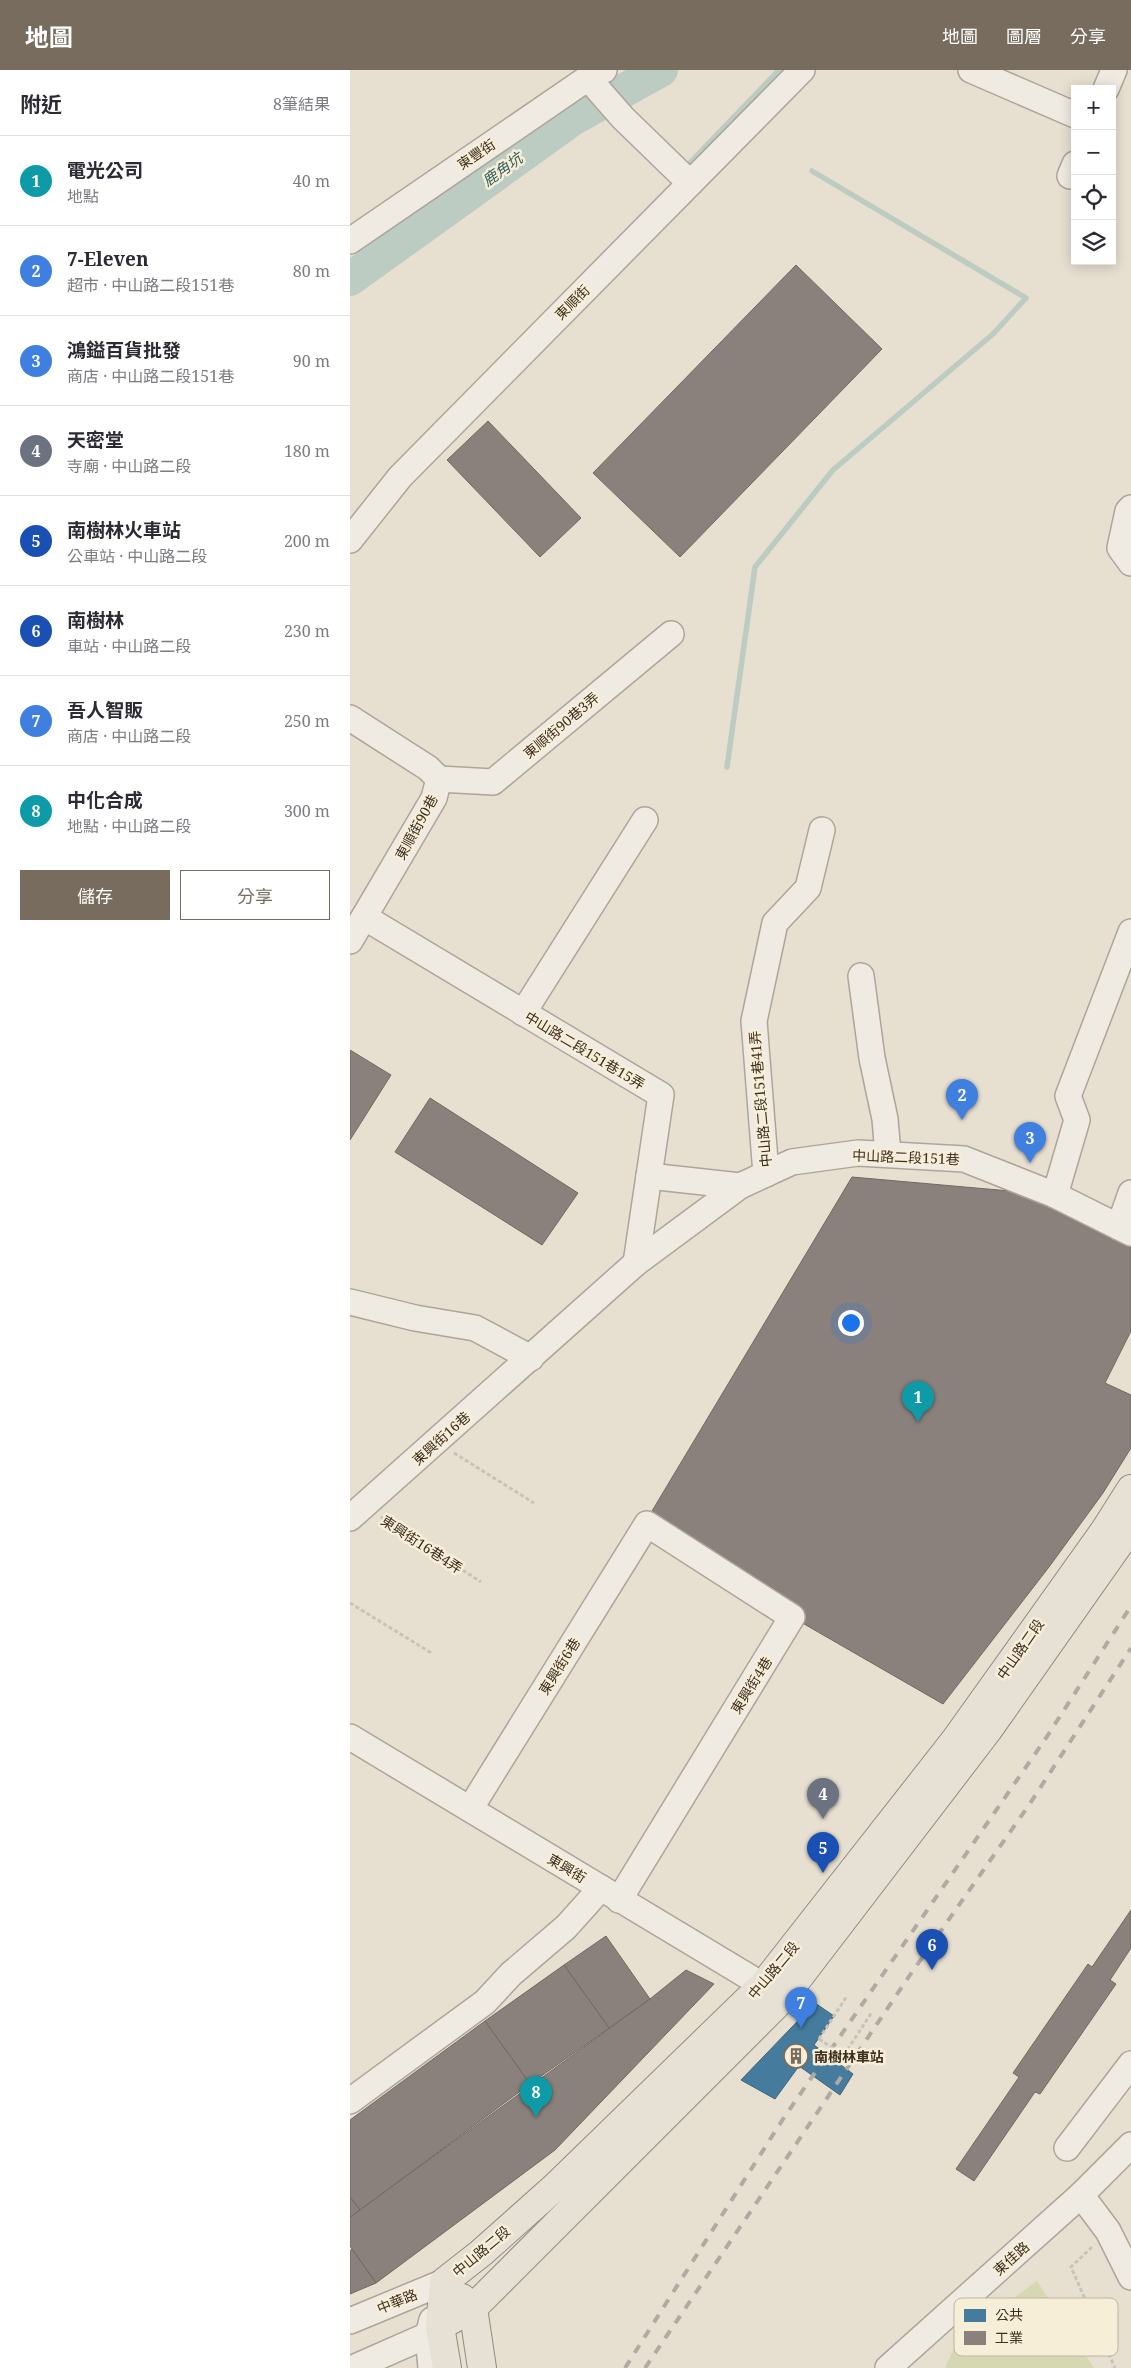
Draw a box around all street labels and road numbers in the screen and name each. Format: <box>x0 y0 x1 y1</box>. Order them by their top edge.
street label: 東豐街 <box>453 134 499 174</box>
street label: 東順街 <box>550 280 594 324</box>
street label: 東順街90巷3弄 <box>519 688 603 762</box>
street label: 東順街90巷 <box>390 791 442 863</box>
street label: 中山路二段151巷15弄 <box>521 1007 649 1093</box>
street label: 中山路二段151巷41弄 <box>745 1030 775 1168</box>
street label: 中山路二段151巷 <box>852 1146 960 1168</box>
street label: 東興街16巷 <box>408 1407 474 1469</box>
street label: 東興街16巷4弄 <box>378 1511 466 1577</box>
street label: 中山路二段 <box>992 1615 1048 1683</box>
street label: 東興街6巷 <box>534 1634 584 1698</box>
street label: 東興街4巷 <box>726 1653 776 1717</box>
street label: 東興街 <box>544 1849 590 1887</box>
street label: 中山路二段 <box>743 1937 803 2003</box>
street label: 中山路二段 <box>448 2221 514 2281</box>
street label: 東佳路 <box>989 2237 1033 2279</box>
street label: 中華路 <box>374 2284 420 2318</box>

